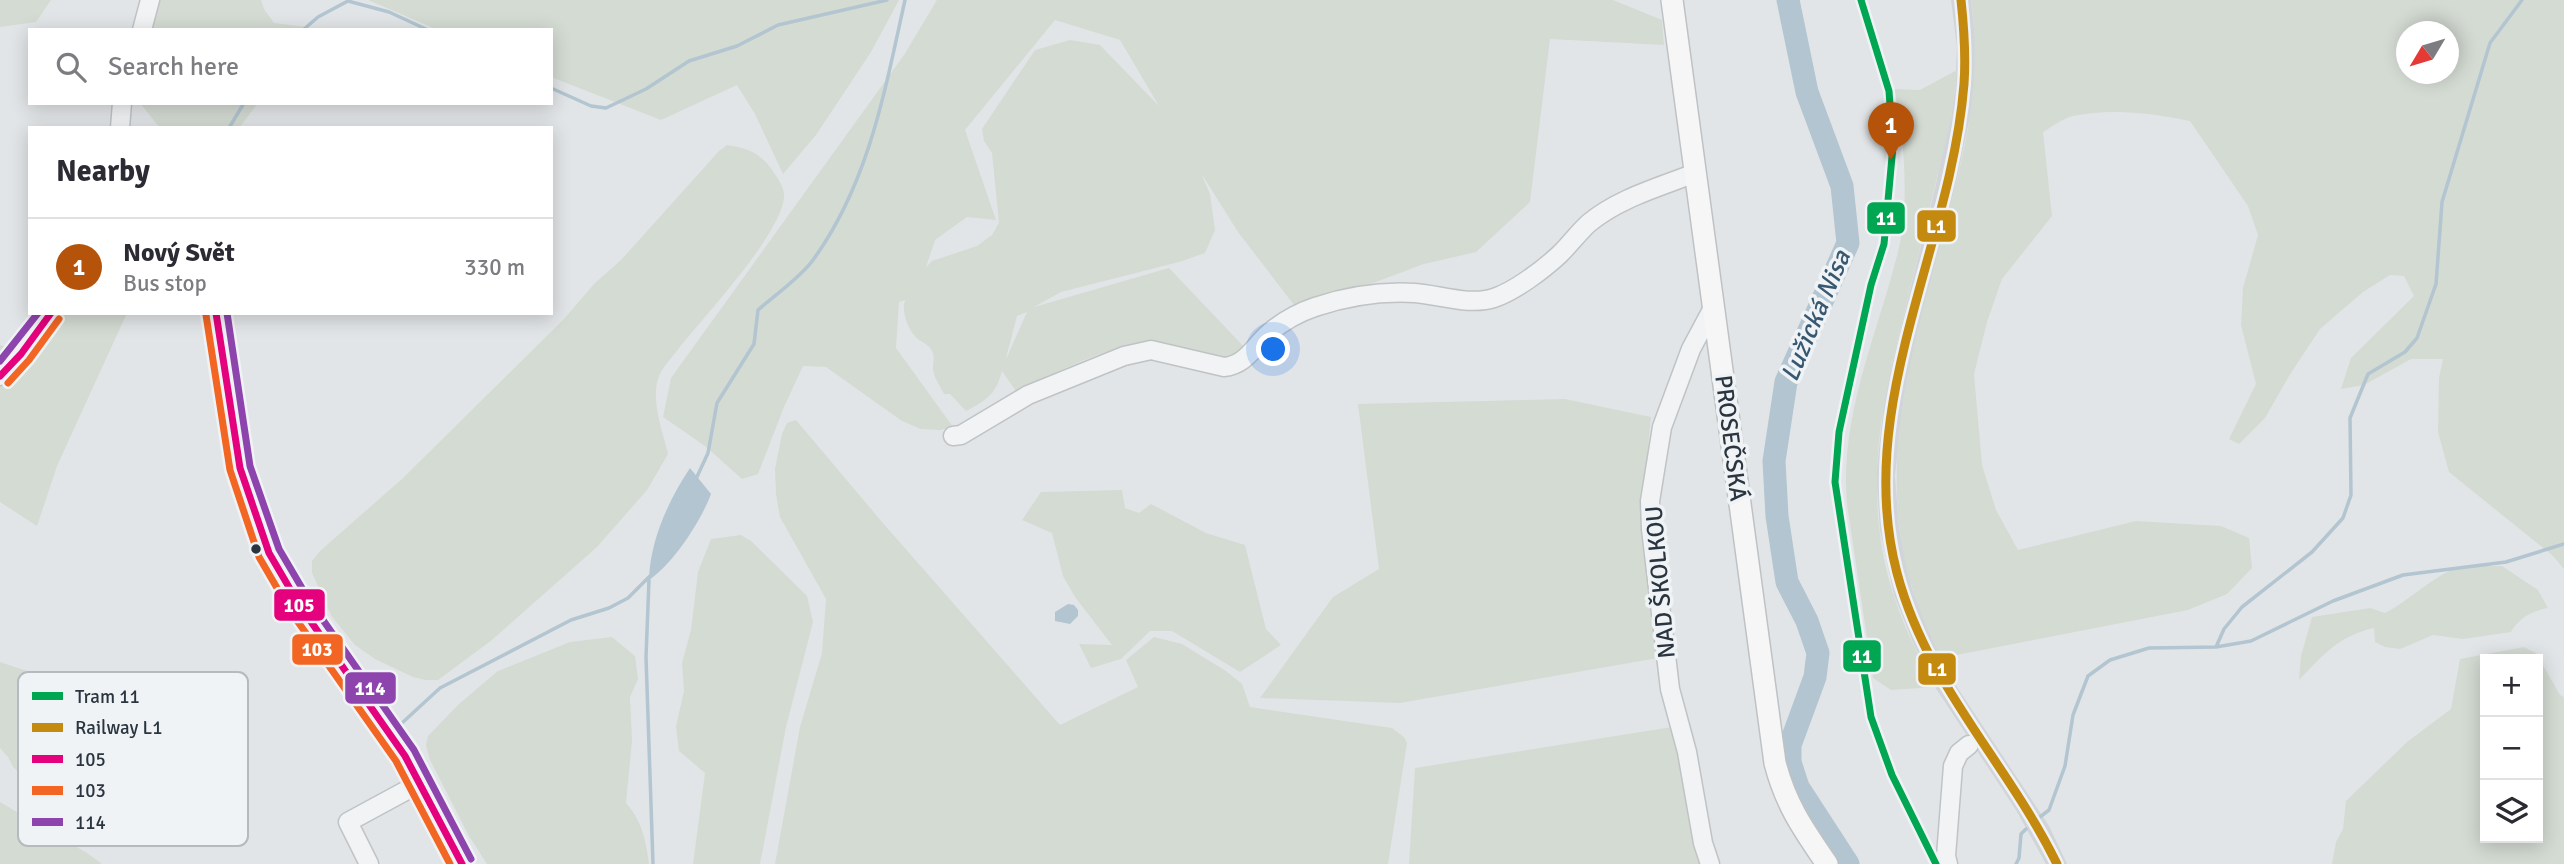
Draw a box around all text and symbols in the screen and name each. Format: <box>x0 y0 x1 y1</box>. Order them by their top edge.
north arrow <box>2396 21 2459 84</box>
search box <box>28 28 553 105</box>
icon: search <box>52 48 90 86</box>
text: Search here <box>108 51 239 83</box>
pin: 1 <box>1868 102 1914 160</box>
text: Nearby <box>56 153 150 190</box>
line badge: 11 <box>1866 201 1906 235</box>
text: 11 <box>1876 207 1896 231</box>
line badge: L1 <box>1916 209 1957 243</box>
text: L1 <box>1926 215 1946 239</box>
text: Nový Svět <box>123 237 235 269</box>
water label: Lužická Nisa <box>1774 245 1858 386</box>
text: 1 <box>73 253 85 282</box>
text: 330 m <box>464 253 525 282</box>
text: Bus stop <box>123 269 207 298</box>
your location <box>1256 332 1290 366</box>
street label: PROSEČSKÁ <box>1708 373 1754 503</box>
street label: NAD ŠKOLKOU <box>1638 504 1682 660</box>
unlabelled marker <box>249 542 263 556</box>
line badge: 105 <box>273 588 326 622</box>
text: 105 <box>284 594 314 618</box>
line badge: 103 <box>291 633 344 666</box>
text: 103 <box>302 638 332 662</box>
line badge: 11 <box>1842 639 1882 673</box>
text: 11 <box>1852 645 1872 669</box>
line badge: L1 <box>1917 652 1957 686</box>
map controls <box>2480 654 2543 843</box>
button: + <box>2480 654 2543 717</box>
text: L1 <box>1927 658 1947 682</box>
line badge: 114 <box>344 671 397 705</box>
legend <box>18 672 248 846</box>
text: 114 <box>355 677 385 701</box>
text: Tram 11 <box>75 685 140 709</box>
text: Railway L1 <box>75 716 163 740</box>
button: − <box>2480 717 2543 780</box>
text: 105 <box>75 748 106 772</box>
text: 103 <box>75 779 106 803</box>
button: layers <box>2480 780 2543 843</box>
text: 114 <box>75 811 106 835</box>

